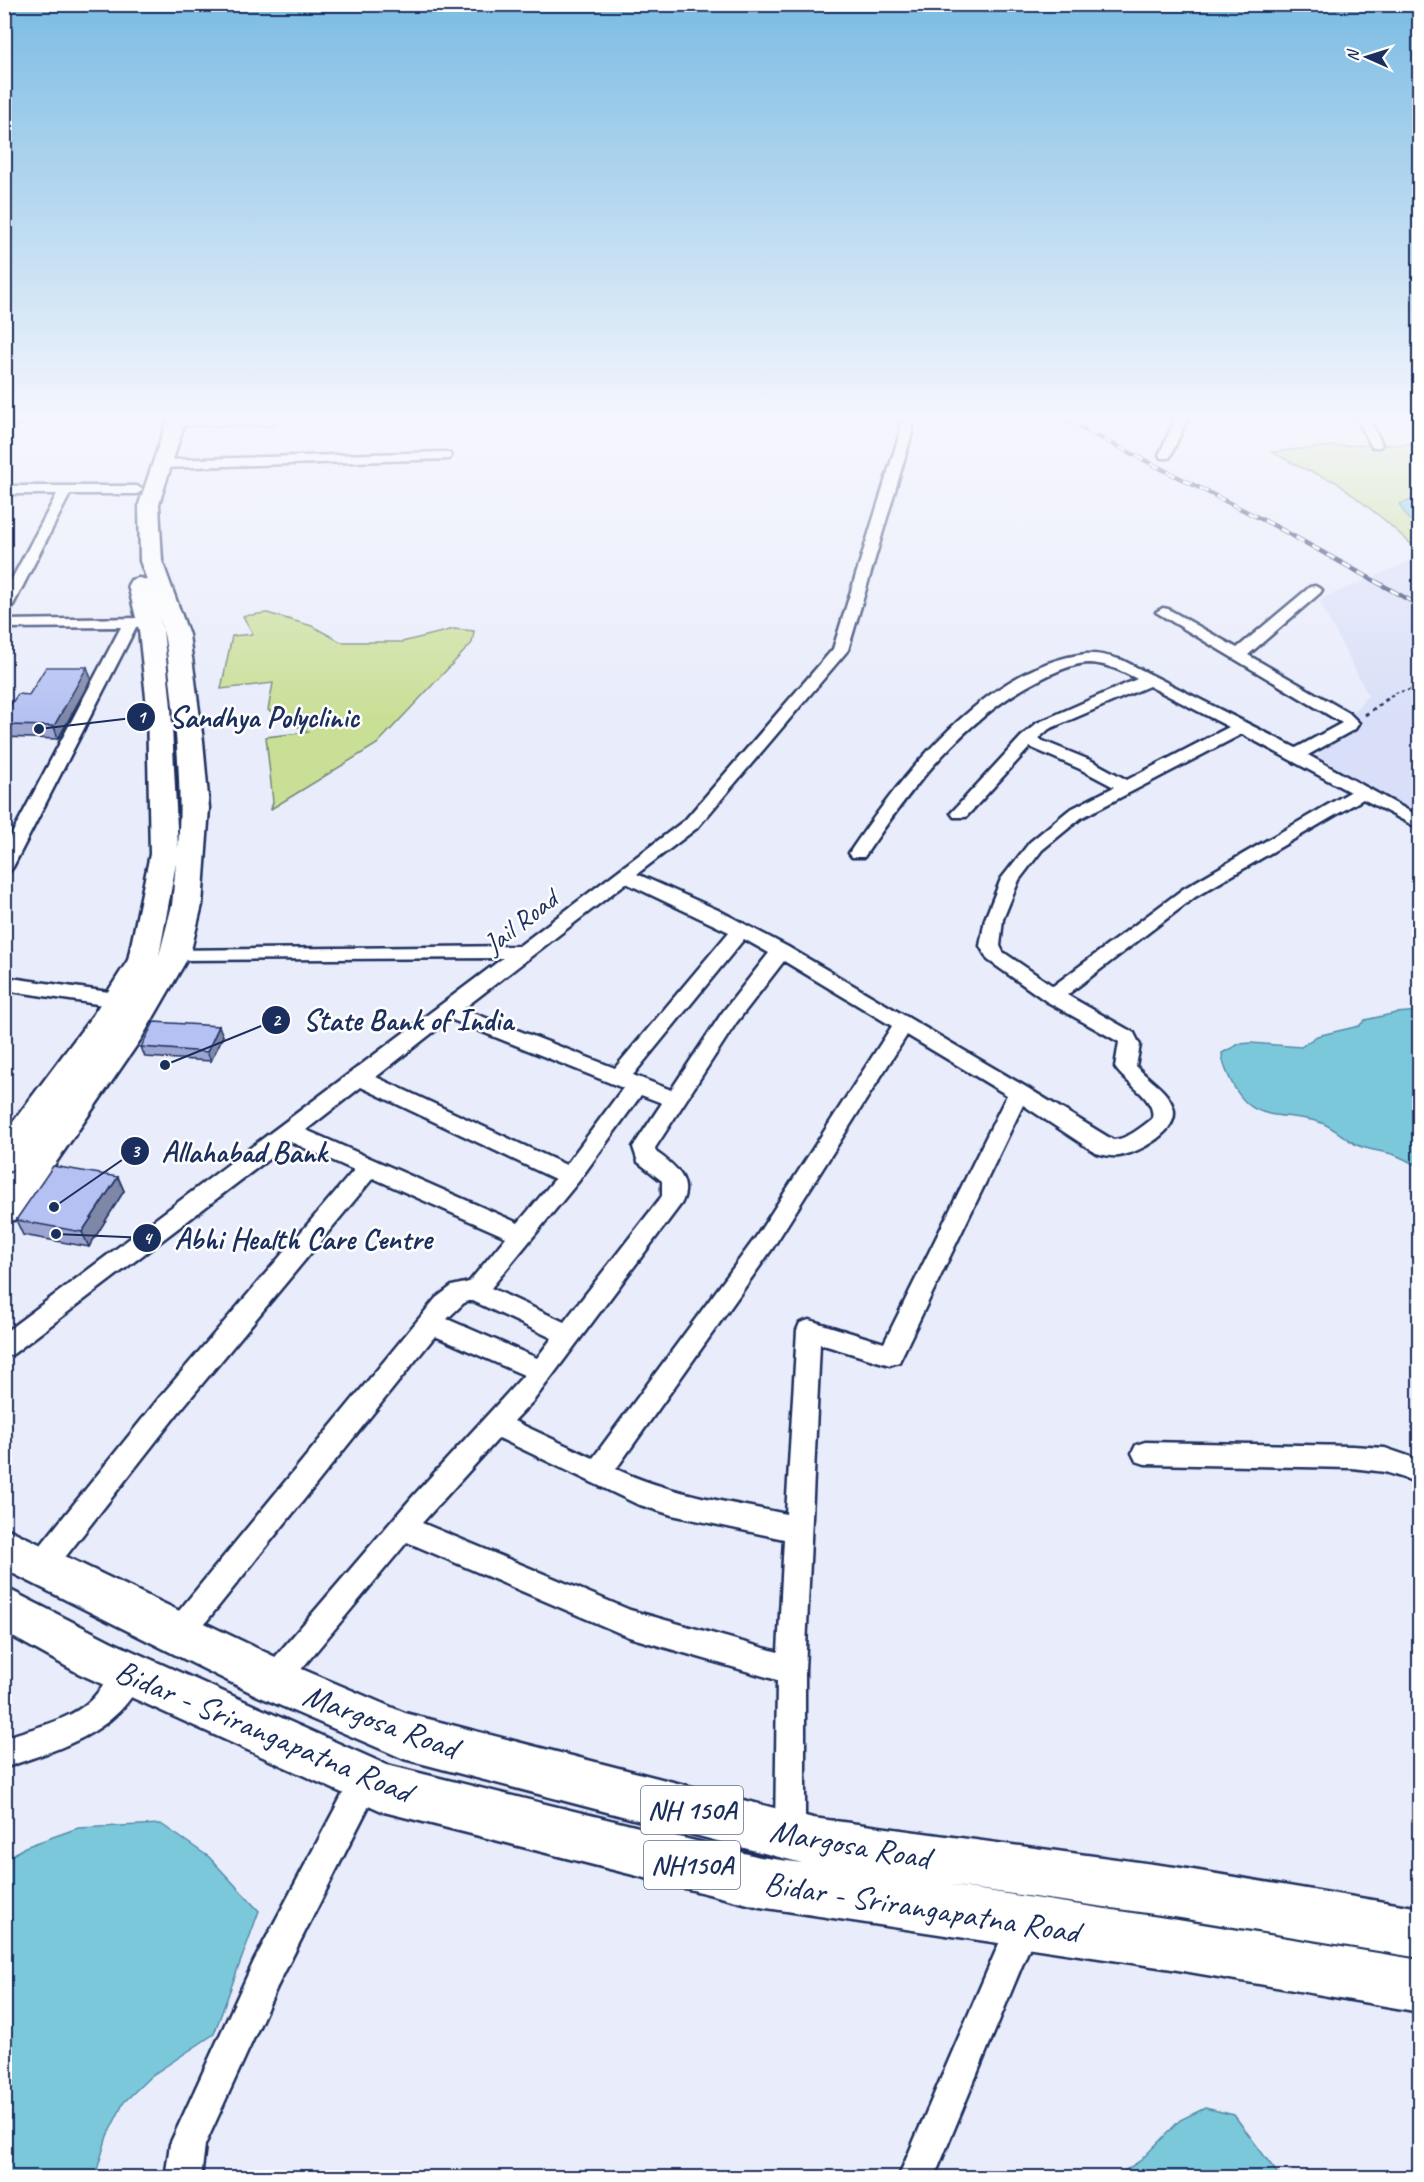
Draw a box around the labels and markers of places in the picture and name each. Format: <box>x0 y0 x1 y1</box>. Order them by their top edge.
callout: Sandhya Polyclinic <box>126 693 371 741</box>
callout: State Bank of India <box>261 996 525 1044</box>
callout: Allahabad Bank <box>120 1127 338 1175</box>
callout: Abhi Health Care Centre <box>132 1214 443 1262</box>

